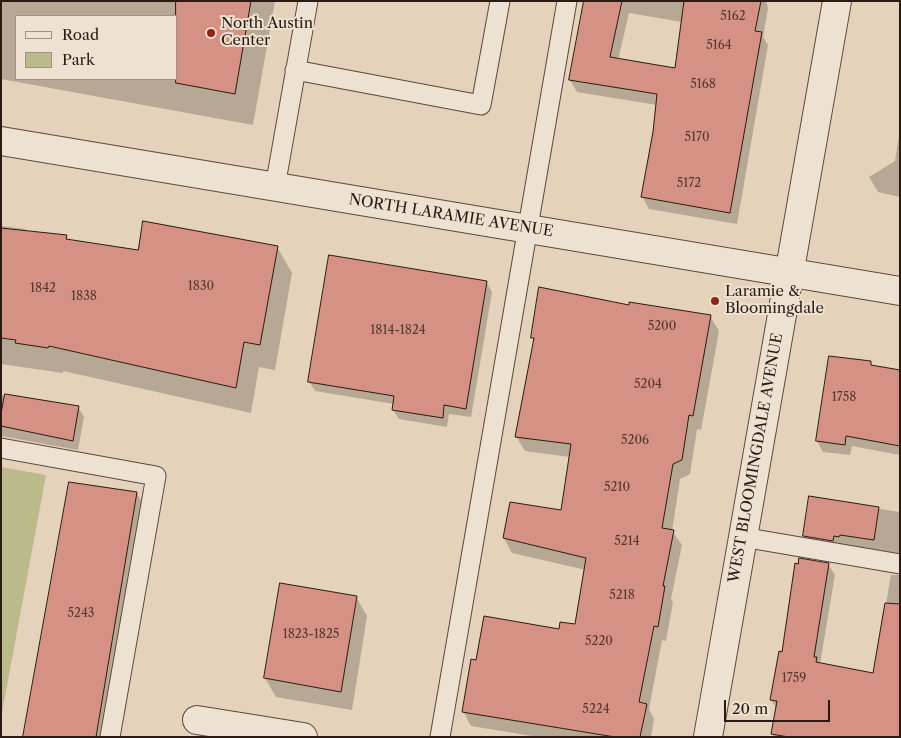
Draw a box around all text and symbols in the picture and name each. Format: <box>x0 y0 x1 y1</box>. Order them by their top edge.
house number: 5162 <box>720 10 746 24</box>
legend <box>15 15 178 80</box>
place label: North Austin Center <box>221 15 313 50</box>
text: Road <box>62 25 99 44</box>
marker: North Austin Center <box>205 27 217 39</box>
house number: 5164 <box>706 39 732 53</box>
text: Park <box>62 50 95 69</box>
house number: 5168 <box>690 78 716 92</box>
house number: 5170 <box>684 131 710 145</box>
house number: 5172 <box>677 177 701 191</box>
street label: NORTH LARAMIE AVENUE <box>347 191 555 241</box>
house number: 1830 <box>188 280 214 294</box>
house number: 1842 <box>30 282 56 296</box>
place label: Laramie & Bloomingdale <box>725 283 824 318</box>
house number: 1838 <box>71 290 97 304</box>
marker: Laramie & Bloomingdale <box>709 295 721 307</box>
house number: 5200 <box>648 320 676 334</box>
house number: 1814-1824 <box>370 324 426 338</box>
street label: WEST BLOOMINGDALE AVENUE <box>725 332 787 584</box>
house number: 5204 <box>634 378 662 392</box>
house number: 1758 <box>832 391 856 405</box>
house number: 5206 <box>621 434 649 448</box>
house number: 5210 <box>604 481 630 495</box>
house number: 5214 <box>614 535 640 549</box>
house number: 5218 <box>609 589 635 603</box>
house number: 5243 <box>68 607 94 621</box>
house number: 1823-1825 <box>283 628 339 642</box>
house number: 5220 <box>585 635 613 649</box>
house number: 1759 <box>782 672 806 686</box>
scale bar <box>726 690 832 722</box>
text: 20 m <box>732 699 768 718</box>
house number: 5224 <box>582 703 610 717</box>

